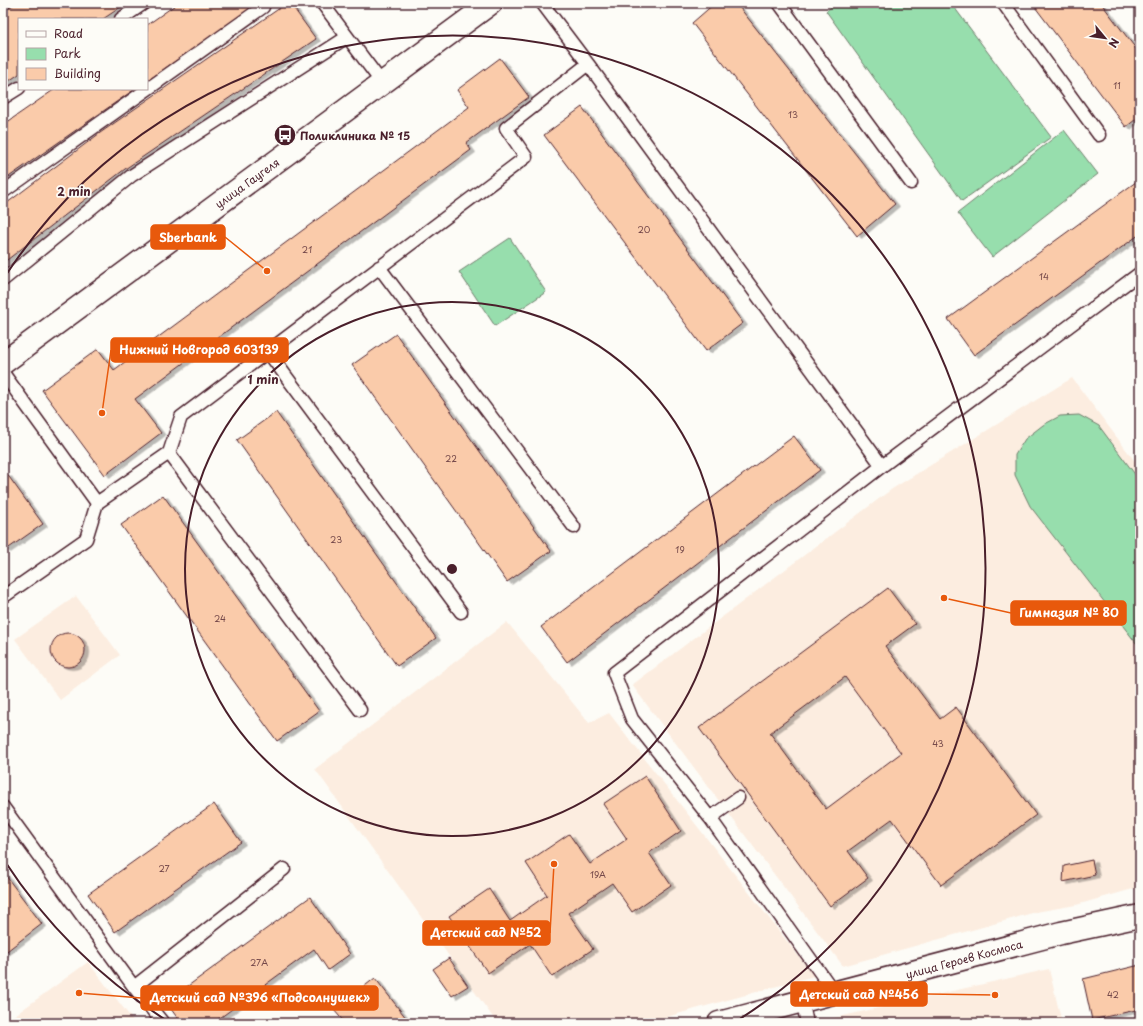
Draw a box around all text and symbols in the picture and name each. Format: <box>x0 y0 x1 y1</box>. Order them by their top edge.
legend <box>18 18 148 90</box>
north arrow <box>1085 18 1125 58</box>
text: Road <box>54 24 83 42</box>
text: N <box>1104 35 1124 51</box>
text: Park <box>54 44 81 62</box>
text: Building <box>54 64 101 82</box>
house number: 11 <box>1113 78 1121 92</box>
house number: 13 <box>788 107 798 121</box>
bus stop icon: Поликлиника № 15 <box>272 122 298 148</box>
place label: Поликлиника № 15 <box>300 127 410 144</box>
street label: улица Гаугеля <box>211 154 283 212</box>
text: 2 min <box>57 182 91 200</box>
house number: 20 <box>638 222 651 236</box>
callout: Sberbank <box>151 225 225 249</box>
text: Sberbank <box>159 228 217 246</box>
house number: 21 <box>302 242 312 256</box>
house number: 14 <box>1039 269 1049 283</box>
callout: Нижний Новгород 603139 <box>111 338 288 362</box>
text: Нижний Новгород 603139 <box>119 340 279 358</box>
text: 1 min <box>247 370 279 388</box>
house number: 22 <box>445 451 457 465</box>
house number: 23 <box>330 532 342 546</box>
house number: 19 <box>675 542 685 556</box>
centre of rings <box>445 562 459 576</box>
callout: Гимназия № 80 <box>1011 601 1126 625</box>
text: Гимназия № 80 <box>1019 603 1119 621</box>
house number: 24 <box>214 611 226 625</box>
house number: 43 <box>932 736 944 750</box>
house number: 27 <box>158 861 170 875</box>
house number: 19А <box>590 867 606 881</box>
callout: Детский сад №52 <box>423 921 550 945</box>
text: Детский сад №52 <box>430 923 542 941</box>
street label: улица Героев Космоса <box>904 935 1025 983</box>
house number: 27А <box>250 955 268 969</box>
callout: Детский сад №456 <box>791 982 927 1006</box>
text: Детский сад №456 <box>798 985 919 1003</box>
callout: Детский сад №396 «Подсолнушек» <box>141 986 378 1010</box>
house number: 42 <box>1107 987 1119 1001</box>
text: Детский сад №396 «Подсолнушек» <box>149 988 370 1006</box>

